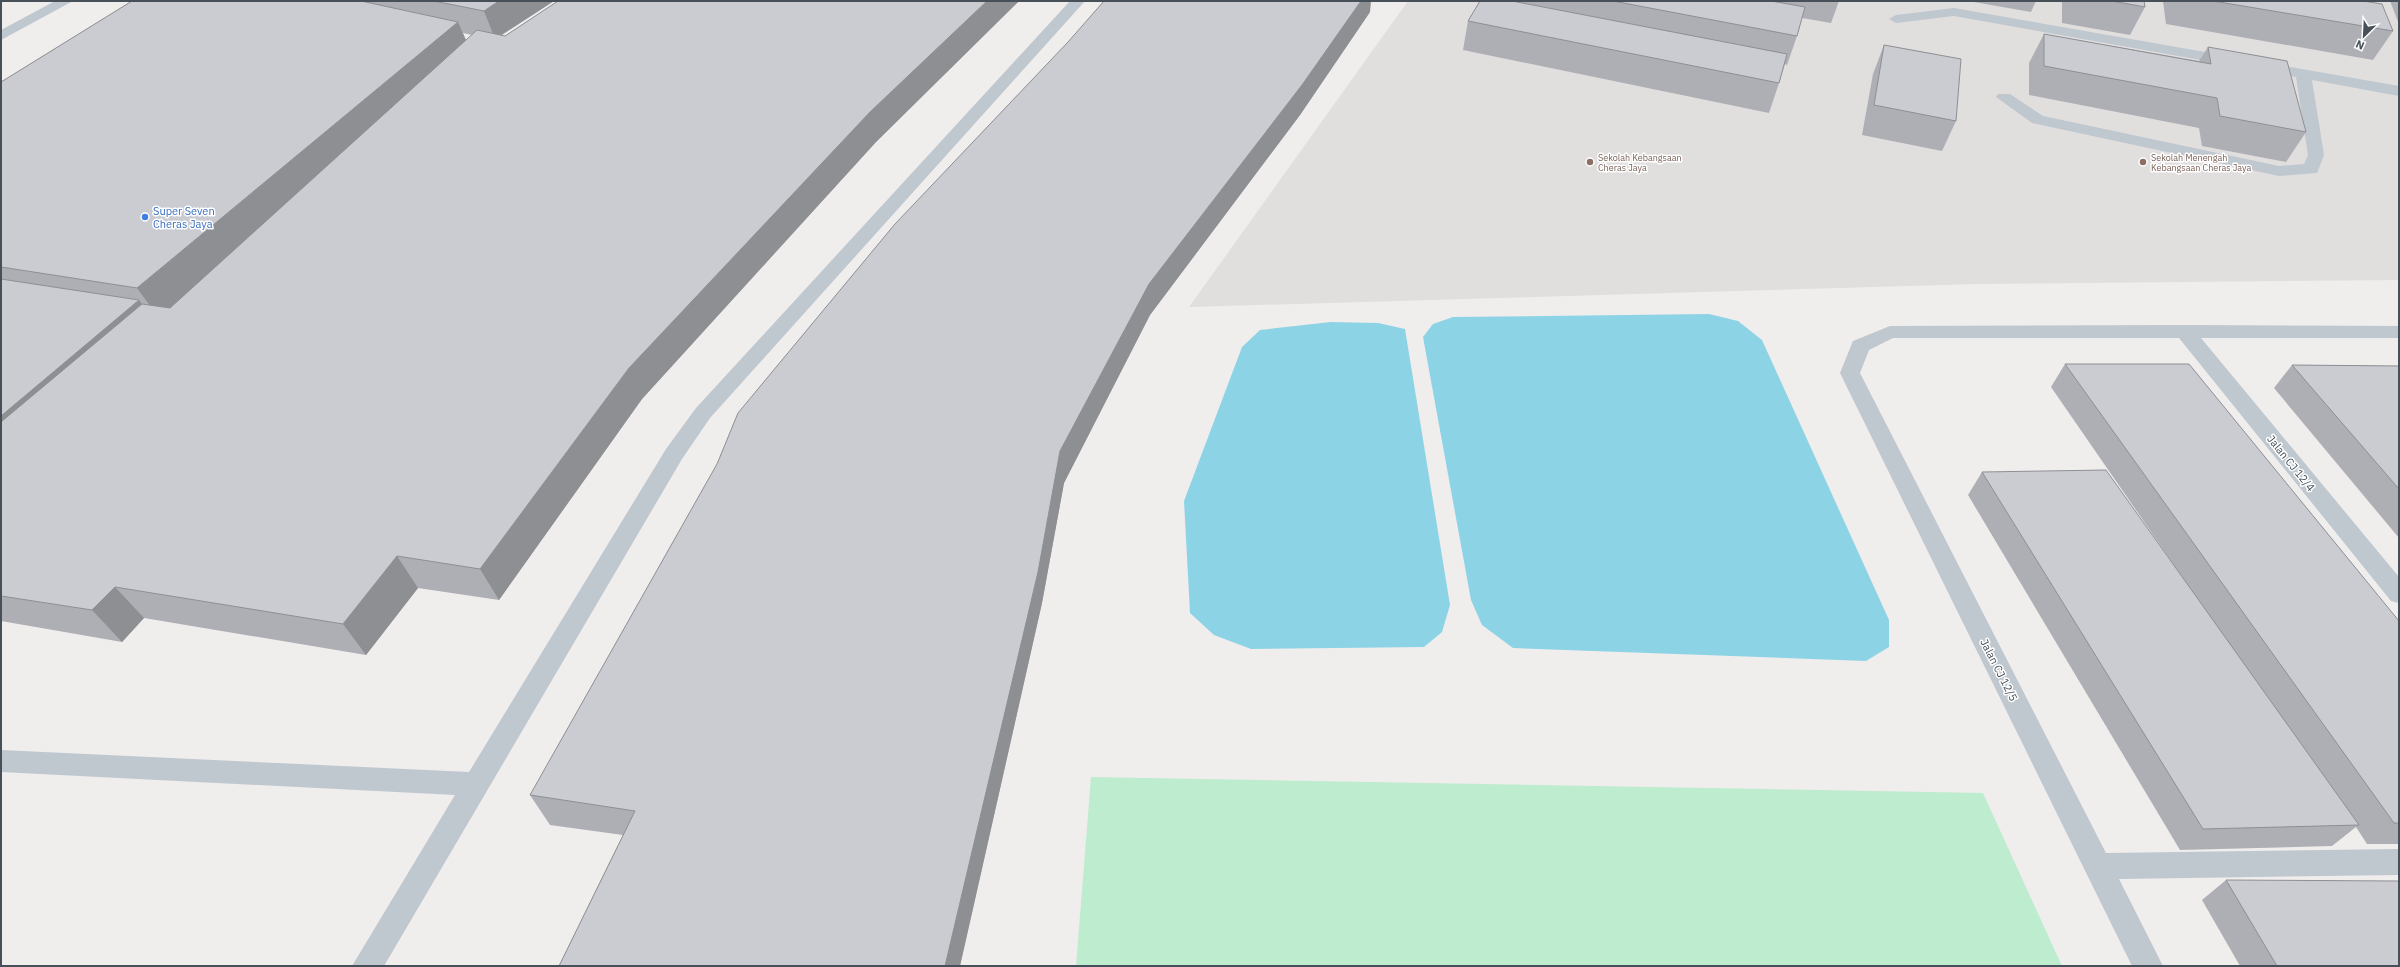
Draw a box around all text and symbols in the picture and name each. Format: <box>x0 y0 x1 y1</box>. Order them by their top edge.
north arrow <box>2344 16 2384 56</box>
text: N <box>2353 37 2366 53</box>
place label: Sekolah Kebangsaan Cheras Jaya <box>1598 152 1682 173</box>
place label: Sekolah Menengah Kebangsaan Cheras Jaya <box>2151 152 2251 173</box>
marker: Sekolah Kebangsaan Cheras Jaya <box>1585 157 1595 167</box>
marker: Sekolah Menengah Kebangsaan Cheras Jaya <box>2138 157 2148 167</box>
place label: Super Seven Cheras Jaya <box>153 204 215 231</box>
marker: Super Seven Cheras Jaya <box>140 212 150 222</box>
street label: Jalan CJ 12/4 <box>2264 432 2318 494</box>
street label: Jalan CJ 12/5 <box>1977 636 2021 704</box>

